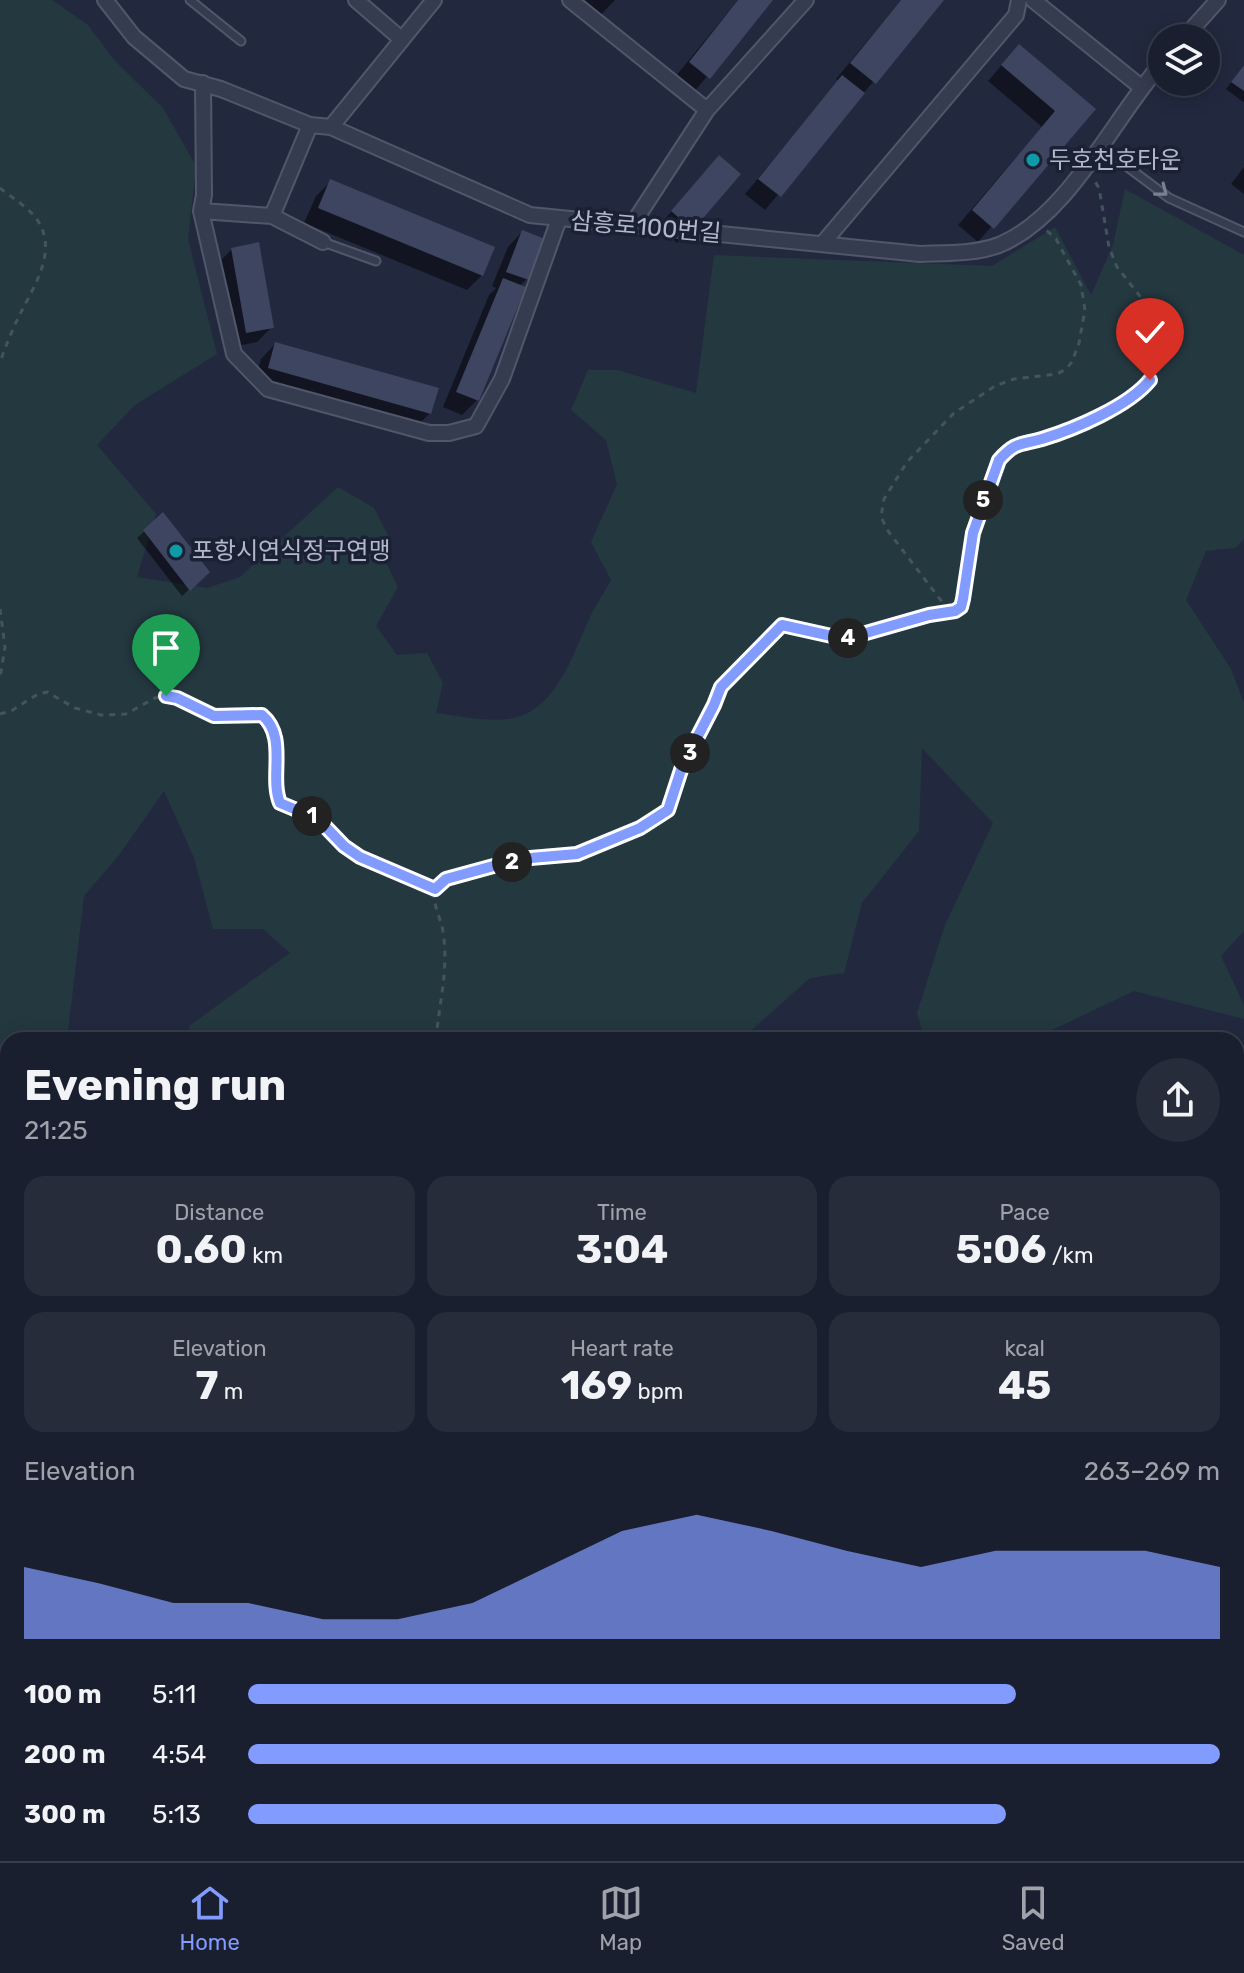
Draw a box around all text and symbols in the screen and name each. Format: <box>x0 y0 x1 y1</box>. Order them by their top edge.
map controls <box>1148 24 1220 96</box>
button: layers <box>1148 24 1220 96</box>
place label: 두호천호타운 <box>1049 146 1181 174</box>
marker: 두호천호타운 <box>1024 151 1042 169</box>
one-way arrow <box>1153 182 1168 196</box>
street label: 삼흥로100번길 <box>569 206 723 248</box>
pin <box>1116 298 1184 380</box>
icon: check <box>1128 310 1172 354</box>
pin: 5 <box>963 480 1003 520</box>
text: 5 <box>976 486 990 513</box>
place label: 포항시연식정구연맹 <box>192 537 391 565</box>
marker: 포항시연식정구연맹 <box>167 542 185 560</box>
pin <box>132 614 200 696</box>
pin: 4 <box>828 618 868 658</box>
text: 4 <box>840 624 856 651</box>
icon: arrive <box>144 626 188 670</box>
pin: 3 <box>670 733 710 773</box>
text: 3 <box>683 739 697 766</box>
pin: 1 <box>292 796 332 836</box>
text: 1 <box>307 802 317 829</box>
pin: 2 <box>492 842 532 882</box>
text: 2 <box>505 848 519 875</box>
button: share <box>1136 1058 1220 1142</box>
text: Evening run <box>24 1059 286 1111</box>
text: 21:25 <box>24 1115 88 1146</box>
text: Distance <box>174 1199 264 1226</box>
text: Time <box>597 1199 647 1226</box>
text: Pace <box>999 1199 1050 1226</box>
text: 0.60 <box>156 1226 247 1273</box>
text: 3:04 <box>576 1226 668 1273</box>
text: 5:06 <box>956 1226 1047 1273</box>
text: km <box>247 1242 283 1269</box>
text: /km <box>1047 1242 1093 1269</box>
text: Elevation <box>172 1335 266 1362</box>
text: Heart rate <box>570 1335 674 1362</box>
text: kcal <box>1004 1335 1045 1362</box>
text: 7 <box>195 1362 218 1409</box>
text: 169 <box>561 1362 632 1409</box>
text: 45 <box>998 1362 1051 1409</box>
text: m <box>218 1378 243 1405</box>
text: bpm <box>632 1378 683 1405</box>
text: Elevation <box>24 1456 135 1487</box>
text: 263–269 m <box>1084 1456 1220 1487</box>
text: 100 m <box>24 1679 102 1710</box>
text: 5:11 <box>152 1679 196 1710</box>
text: 200 m <box>24 1739 106 1770</box>
text: 4:54 <box>152 1739 206 1770</box>
text: 300 m <box>24 1799 106 1830</box>
text: 5:13 <box>152 1799 201 1830</box>
tab: Home <box>179 1881 240 1956</box>
tab: Map <box>599 1881 643 1956</box>
tab: Saved <box>1002 1881 1064 1956</box>

